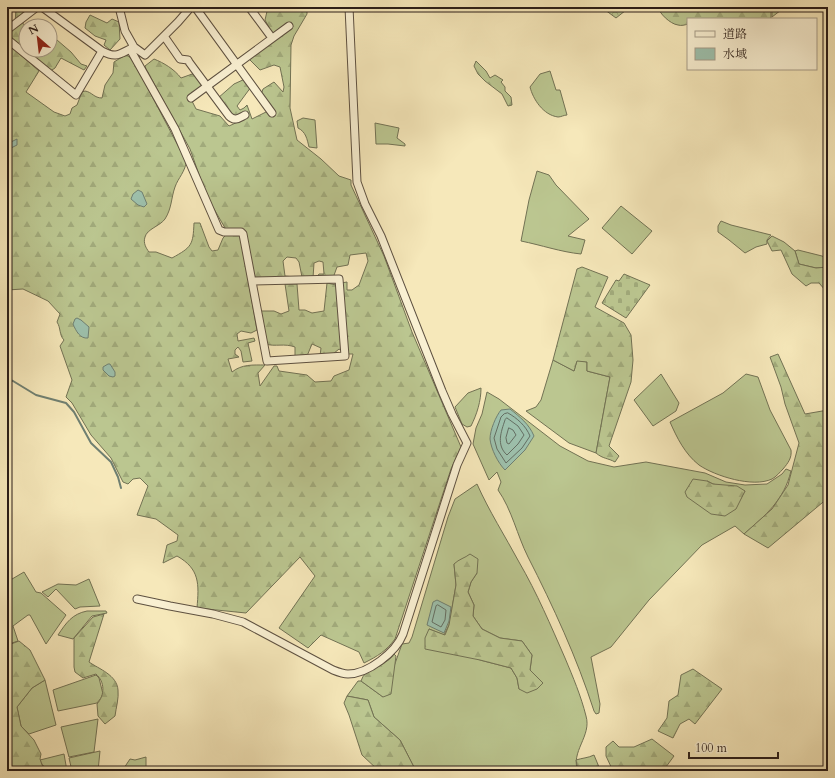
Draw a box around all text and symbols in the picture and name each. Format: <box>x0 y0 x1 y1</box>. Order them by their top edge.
north arrow <box>18 18 58 58</box>
legend <box>687 18 817 70</box>
text: N <box>26 21 42 38</box>
text: 道路 <box>723 26 747 42</box>
text: 水域 <box>723 46 747 62</box>
scale bar <box>689 734 778 760</box>
text: 100 m <box>695 740 728 756</box>

